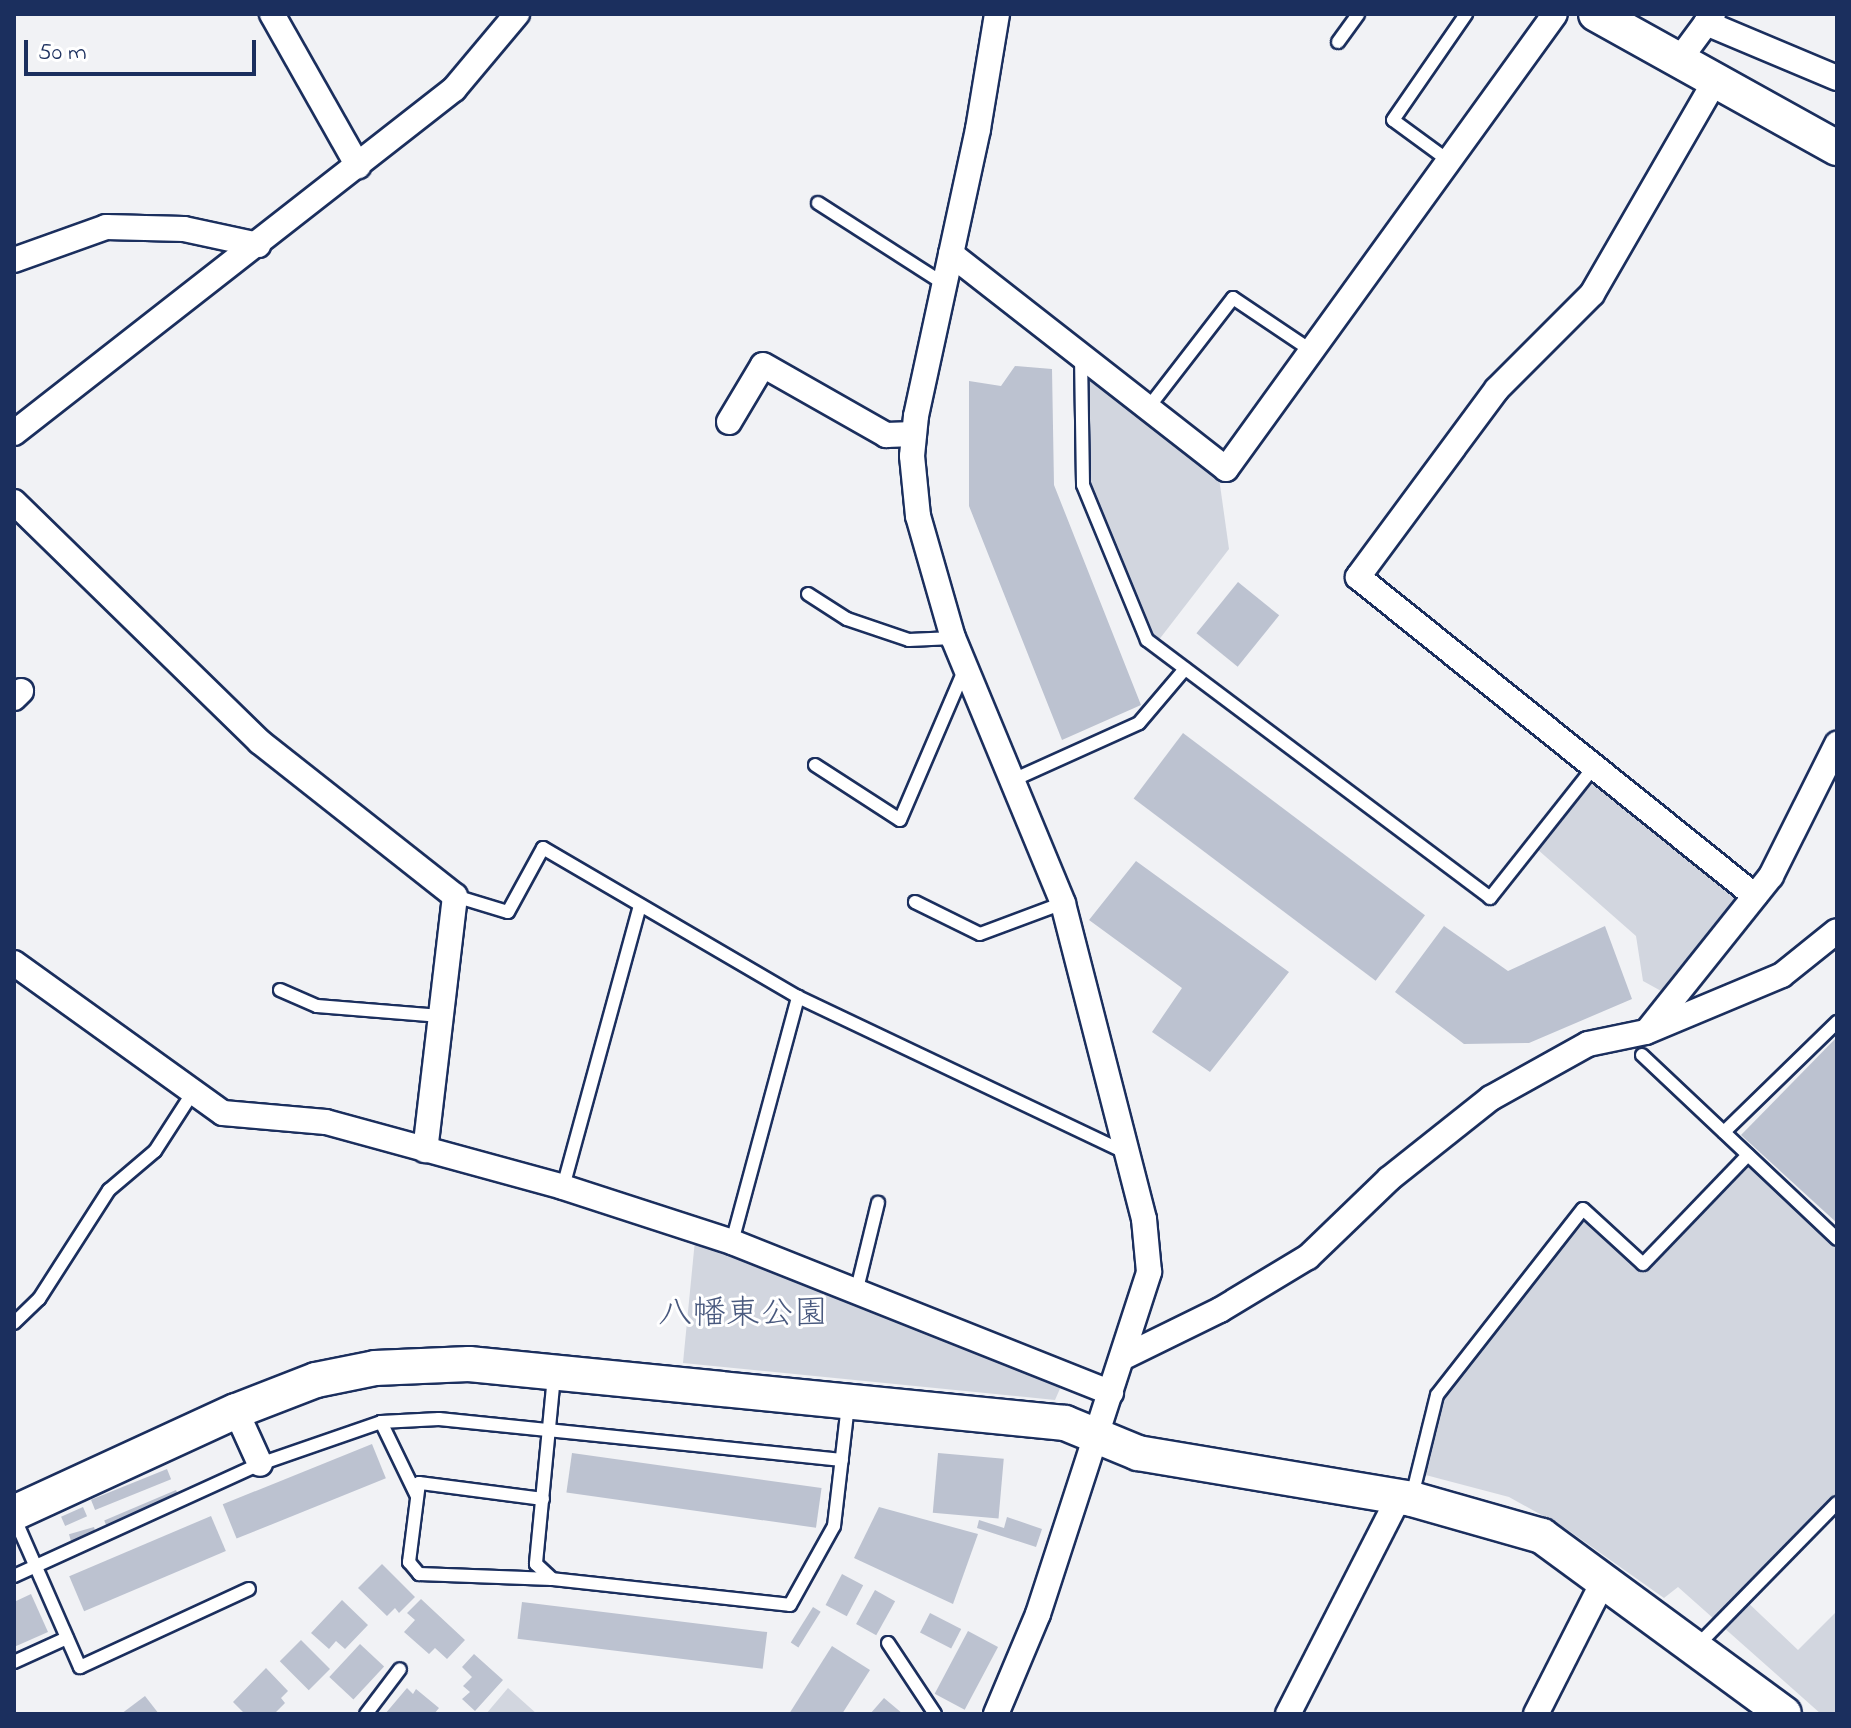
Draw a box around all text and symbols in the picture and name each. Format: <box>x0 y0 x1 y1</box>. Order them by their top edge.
scale bar <box>28 24 260 74</box>
text: 50 m <box>38 36 87 71</box>
park label: 八幡東公園 <box>658 1296 828 1336</box>

